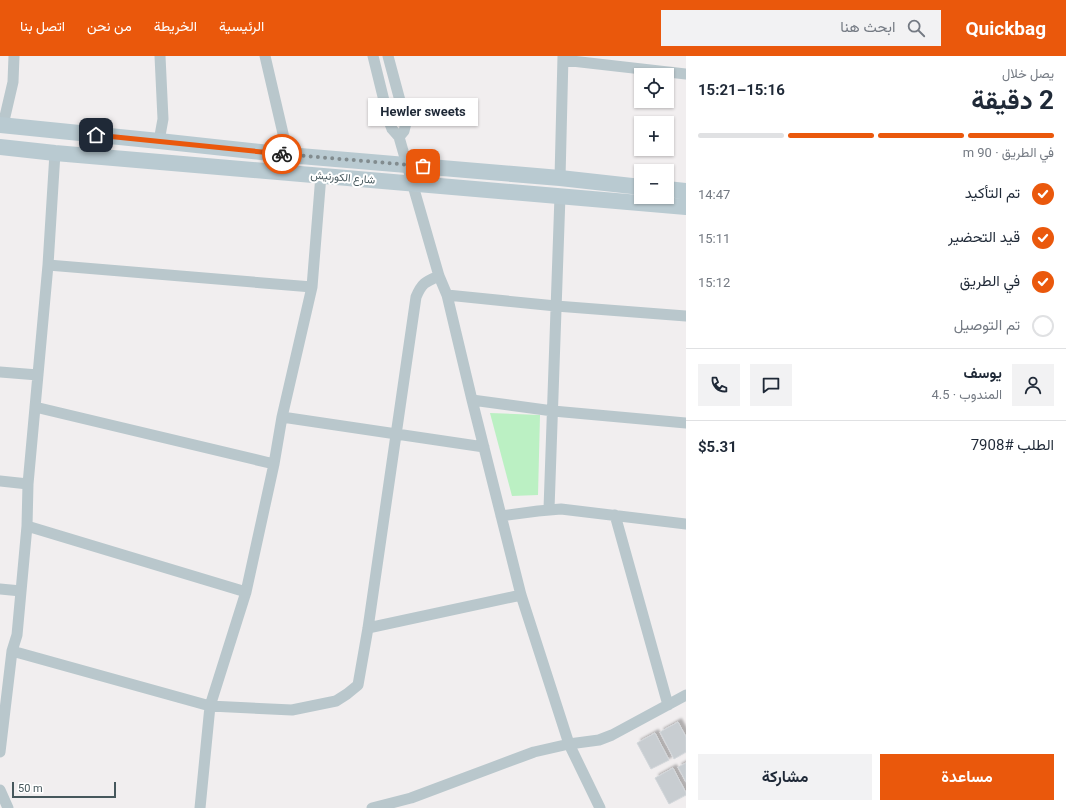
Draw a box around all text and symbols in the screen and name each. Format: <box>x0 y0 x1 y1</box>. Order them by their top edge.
search box <box>661 10 941 46</box>
icon: search <box>905 17 927 39</box>
text: Quickbag <box>965 17 1046 40</box>
text: اتصل بنا <box>20 18 65 34</box>
text: من نحن <box>87 18 132 34</box>
text: الخريطة <box>154 18 197 34</box>
text: الرئيسية <box>219 18 264 34</box>
text: ابحث هنا <box>840 18 895 36</box>
text: يصل خلال <box>1002 66 1054 81</box>
map controls <box>634 68 674 204</box>
button: locate <box>634 68 674 108</box>
text: 15:16–15:21 <box>698 81 785 99</box>
text: 2 دقيقة <box>971 85 1054 115</box>
callout: Hewler sweets <box>368 98 478 126</box>
text: Hewler sweets <box>380 104 466 119</box>
button: + <box>634 116 674 156</box>
pin <box>79 118 113 152</box>
icon: home <box>85 124 107 146</box>
courier <box>262 134 302 174</box>
icon: bike <box>271 143 293 165</box>
text: في الطريق · 90 m <box>963 145 1054 160</box>
pin <box>406 149 440 183</box>
icon: bag <box>412 155 434 177</box>
button: − <box>634 164 674 204</box>
street label: شارع الكورنيش <box>310 168 376 188</box>
icon: check <box>1032 183 1054 205</box>
text: تم التأكيد <box>965 184 1020 202</box>
text: 14:47 <box>698 187 730 202</box>
icon: check <box>1032 227 1054 249</box>
text: قيد التحضير <box>948 228 1020 246</box>
text: 15:11 <box>698 231 730 246</box>
icon: check <box>1032 271 1054 293</box>
text: في الطريق <box>960 272 1020 290</box>
text: 15:12 <box>698 275 730 290</box>
text: تم التوصيل <box>954 316 1020 334</box>
button: phone <box>698 364 740 406</box>
button: chat <box>750 364 792 406</box>
text: يوسف <box>964 364 1002 382</box>
button: person <box>1012 364 1054 406</box>
text: المندوب · 4.5 <box>931 387 1002 402</box>
text: الطلب #7908 <box>971 436 1054 454</box>
text: $5.31 <box>698 438 737 456</box>
button: مشاركة <box>698 754 872 800</box>
button: مساعدة <box>880 754 1054 800</box>
scale bar <box>12 780 116 799</box>
text: 50 m <box>18 782 43 795</box>

